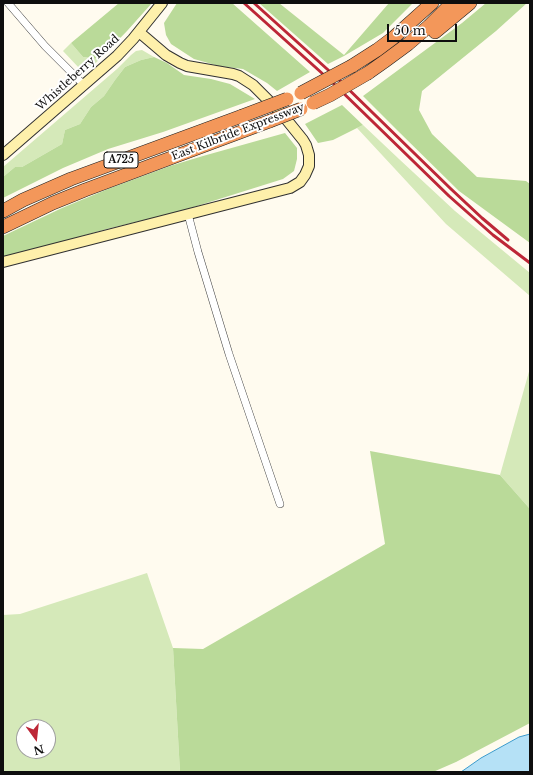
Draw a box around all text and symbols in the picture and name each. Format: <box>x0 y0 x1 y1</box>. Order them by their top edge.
scale bar <box>389 16 459 42</box>
text: 50 m <box>394 23 426 38</box>
street label: Whistleberry Road <box>34 32 122 114</box>
street label: East Kilbride Expressway <box>170 101 306 163</box>
road number: A725 <box>104 152 138 168</box>
north arrow <box>16 719 56 759</box>
text: N <box>32 742 46 758</box>

